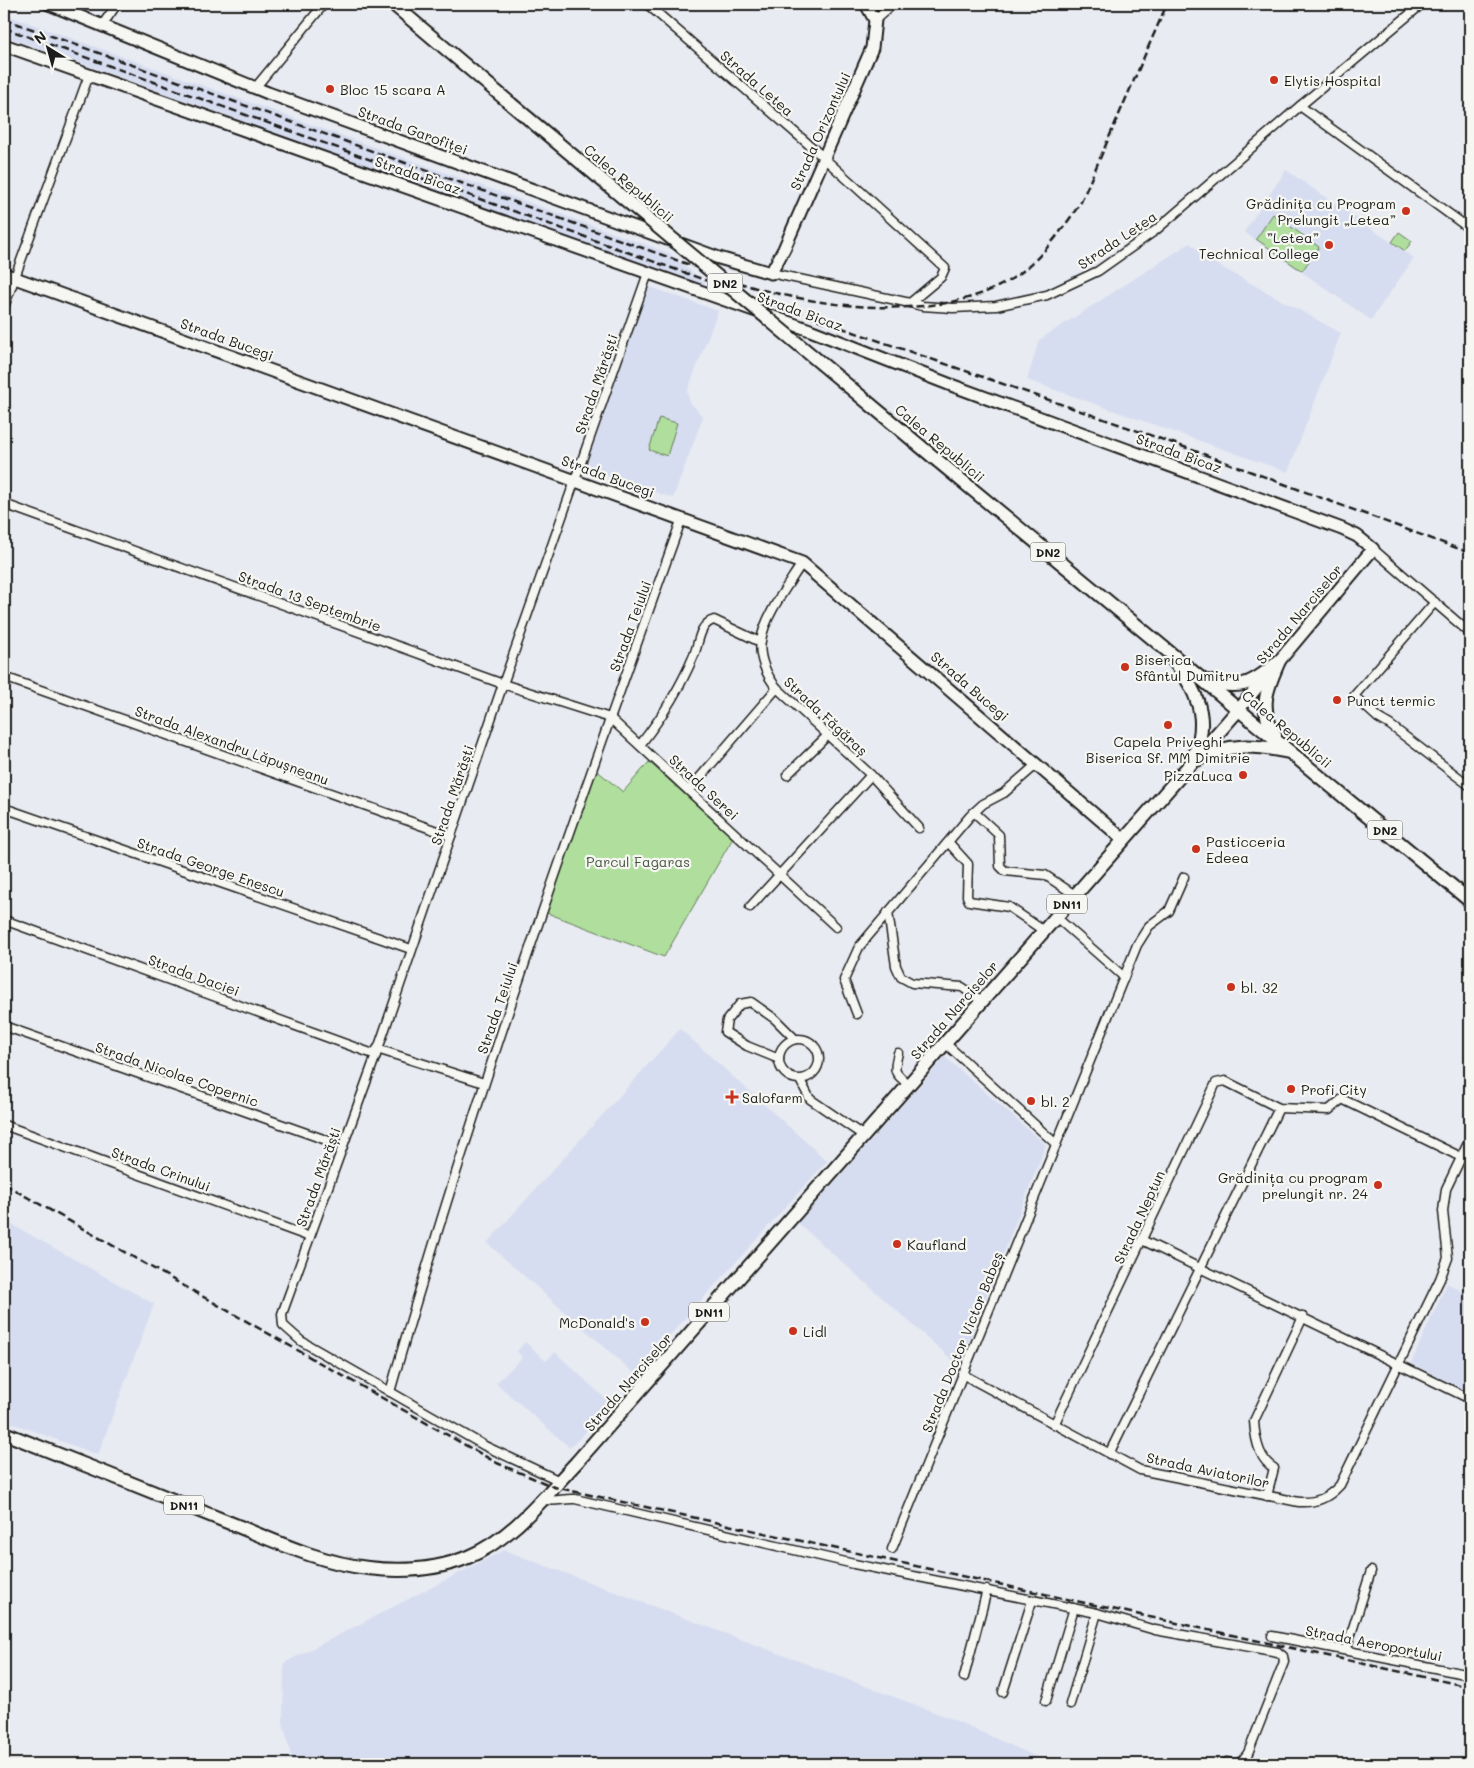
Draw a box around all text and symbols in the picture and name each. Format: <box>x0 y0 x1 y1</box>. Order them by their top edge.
north arrow <box>22 22 72 72</box>
text: N <box>30 26 50 48</box>
street label: Strada Letea <box>716 46 798 120</box>
street label: Strada Orizontului <box>785 69 855 193</box>
place label: Elytis Hospital <box>1284 71 1381 90</box>
marker: Elytis Hospital <box>1268 74 1280 86</box>
place label: Bloc 15 scara A <box>340 80 446 99</box>
marker: Bloc 15 scara A <box>324 83 336 95</box>
street label: Strada Garofiței <box>356 101 470 159</box>
street label: Calea Republicii <box>580 140 678 226</box>
street label: Strada Bicaz <box>373 151 464 199</box>
place label: Grădinița cu Program Prelungit „Letea” <box>1246 194 1396 229</box>
marker: Grădinița cu Program Prelungit „Letea” <box>1400 205 1412 217</box>
street label: Strada Letea <box>1074 207 1160 273</box>
place label: ”Letea” Technical College <box>1199 228 1319 263</box>
marker: ”Letea” Technical College <box>1323 239 1335 251</box>
road number: DN2 <box>708 274 742 292</box>
street label: Strada Bicaz <box>755 287 846 335</box>
street label: Strada Bucegi <box>178 313 276 365</box>
street label: Strada Mărăști <box>570 331 622 437</box>
street label: Calea Republicii <box>891 400 989 486</box>
street label: Strada Bicaz <box>1134 429 1225 477</box>
street label: Strada Bucegi <box>559 450 657 502</box>
road number: DN2 <box>1030 542 1066 562</box>
street label: Strada Narciselor <box>1252 560 1346 668</box>
street label: Strada 13 Septembrie <box>236 566 384 636</box>
street label: Strada Teiului <box>605 578 655 674</box>
street label: Strada Bucegi <box>927 647 1013 725</box>
place label: Biserica Sfântul Dumitru <box>1135 650 1240 685</box>
marker: Biserica Sfântul Dumitru <box>1119 661 1131 673</box>
street label: Strada Făgăraș <box>780 672 872 760</box>
street label: Calea Republicii <box>1238 686 1336 772</box>
place label: Punct termic <box>1347 691 1435 710</box>
marker: Punct termic <box>1331 694 1343 706</box>
street label: Strada Alexandru Lăpușneanu <box>132 701 332 789</box>
marker: Capela Priveghi Biserica Sf. MM Dimitrie <box>1162 719 1174 731</box>
place label: Capela Priveghi Biserica Sf. MM Dimitrie <box>1086 732 1250 767</box>
street label: Strada Mărăști <box>426 742 478 848</box>
street label: Strada Serei <box>665 750 743 824</box>
place label: PizzaLuca <box>1164 766 1233 785</box>
marker: PizzaLuca <box>1237 769 1249 781</box>
road number: DN2 <box>1368 820 1402 840</box>
place label: Pasticceria Edeea <box>1206 832 1286 867</box>
street label: Strada George Enescu <box>135 833 287 901</box>
marker: Pasticceria Edeea <box>1190 843 1202 855</box>
park label: Parcul Fagaras <box>586 852 690 871</box>
road number: DN11 <box>1047 894 1087 914</box>
street label: Strada Daciei <box>146 950 242 1000</box>
street label: Strada Narciselor <box>906 957 1002 1063</box>
street label: Strada Teiului <box>472 960 522 1056</box>
place label: bl. 32 <box>1241 978 1278 997</box>
marker: bl. 32 <box>1225 981 1237 993</box>
street label: Strada Nicolae Copernic <box>93 1037 261 1111</box>
place label: Profi City <box>1301 1080 1367 1099</box>
marker: Profi City <box>1285 1083 1297 1095</box>
place label: Salofarm <box>742 1088 803 1107</box>
marker: Salofarm <box>726 1091 738 1103</box>
place label: bl. 2 <box>1041 1092 1070 1111</box>
marker: bl. 2 <box>1025 1095 1037 1107</box>
street label: Strada Mărăști <box>291 1125 345 1229</box>
street label: Strada Crinului <box>109 1142 213 1196</box>
street label: Strada Neptun <box>1109 1167 1169 1267</box>
place label: Grădinița cu program prelungit nr. 24 <box>1218 1168 1369 1203</box>
marker: Grădinița cu program prelungit nr. 24 <box>1372 1179 1384 1191</box>
place label: Kaufland <box>907 1235 966 1254</box>
marker: Kaufland <box>891 1238 903 1250</box>
street label: Strada Doctor Victor Babeș <box>917 1249 1007 1435</box>
road number: DN11 <box>689 1302 729 1321</box>
place label: McDonald's <box>559 1313 635 1332</box>
marker: McDonald's <box>639 1316 651 1328</box>
place label: Lidl <box>803 1322 827 1341</box>
marker: Lidl <box>787 1325 799 1337</box>
street label: Strada Narciselor <box>580 1329 676 1435</box>
street label: Strada Aviatorilor <box>1145 1448 1271 1492</box>
road number: DN11 <box>164 1496 204 1514</box>
street label: Strada Aeroportului <box>1304 1620 1444 1666</box>

